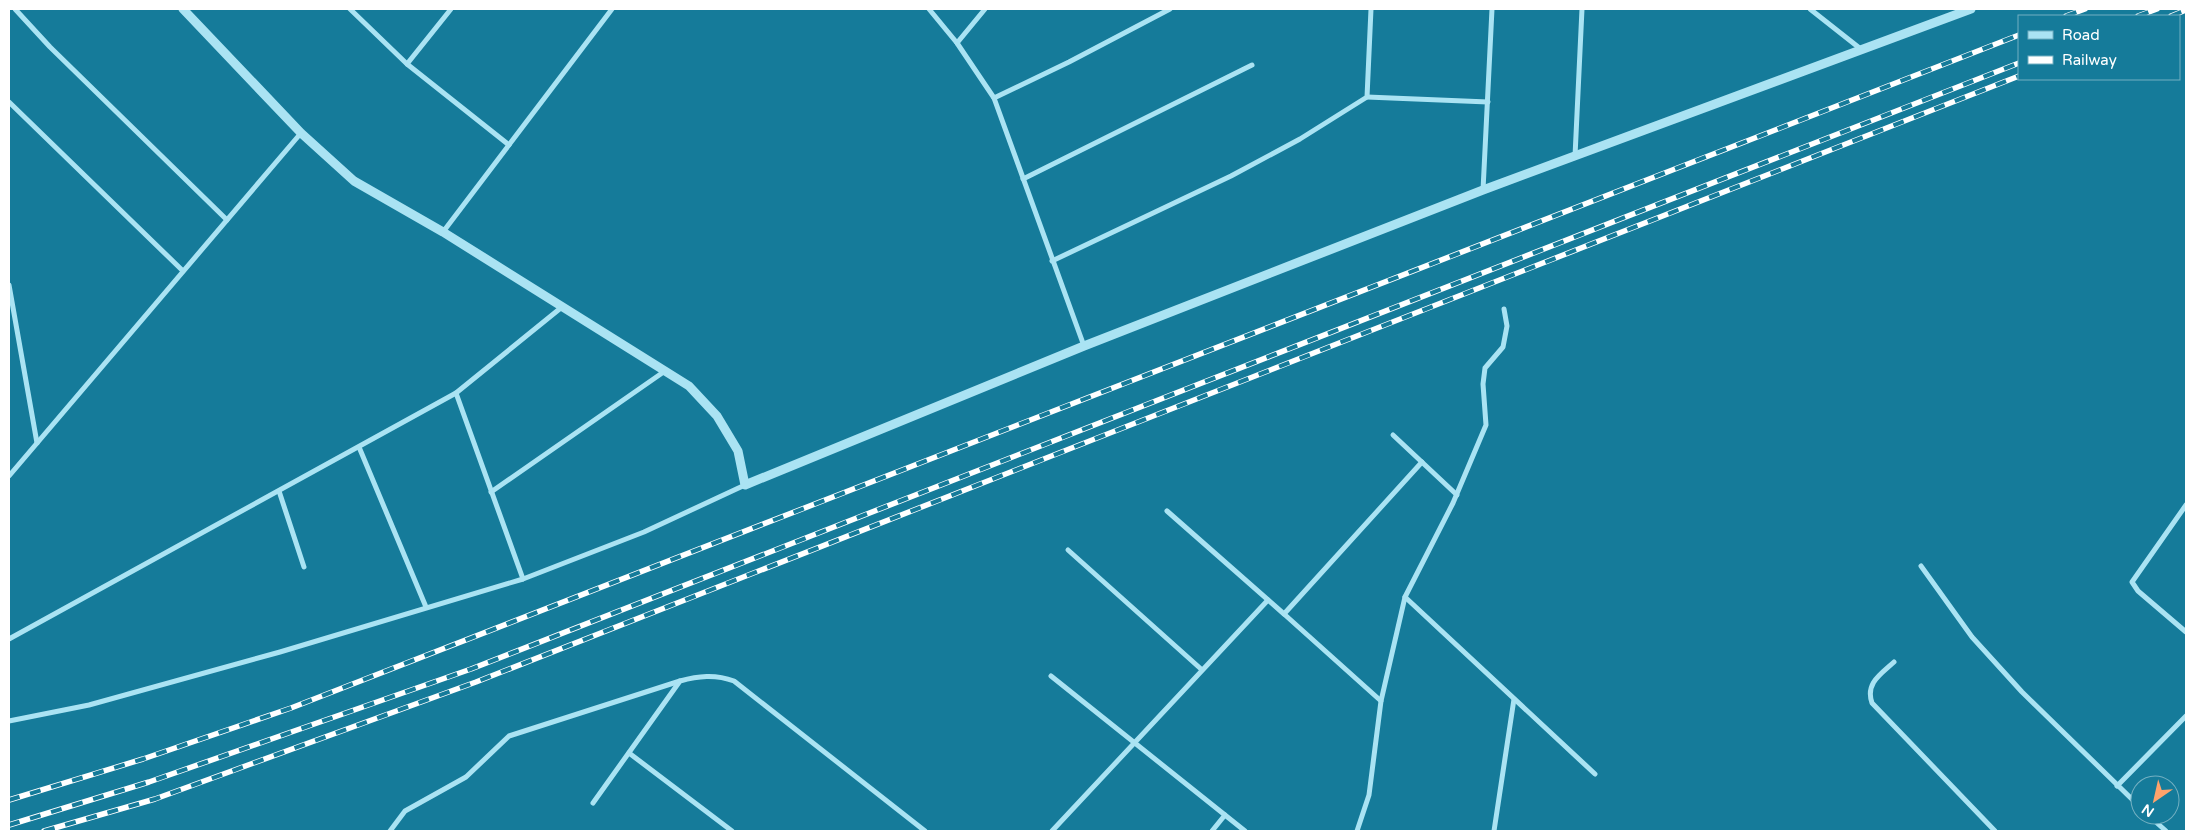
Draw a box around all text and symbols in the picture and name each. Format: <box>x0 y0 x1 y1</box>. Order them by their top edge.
legend <box>2018 15 2180 80</box>
text: Road <box>2062 26 2100 44</box>
text: Railway <box>2062 51 2117 69</box>
north arrow <box>2130 775 2180 825</box>
text: N <box>2139 800 2157 821</box>

